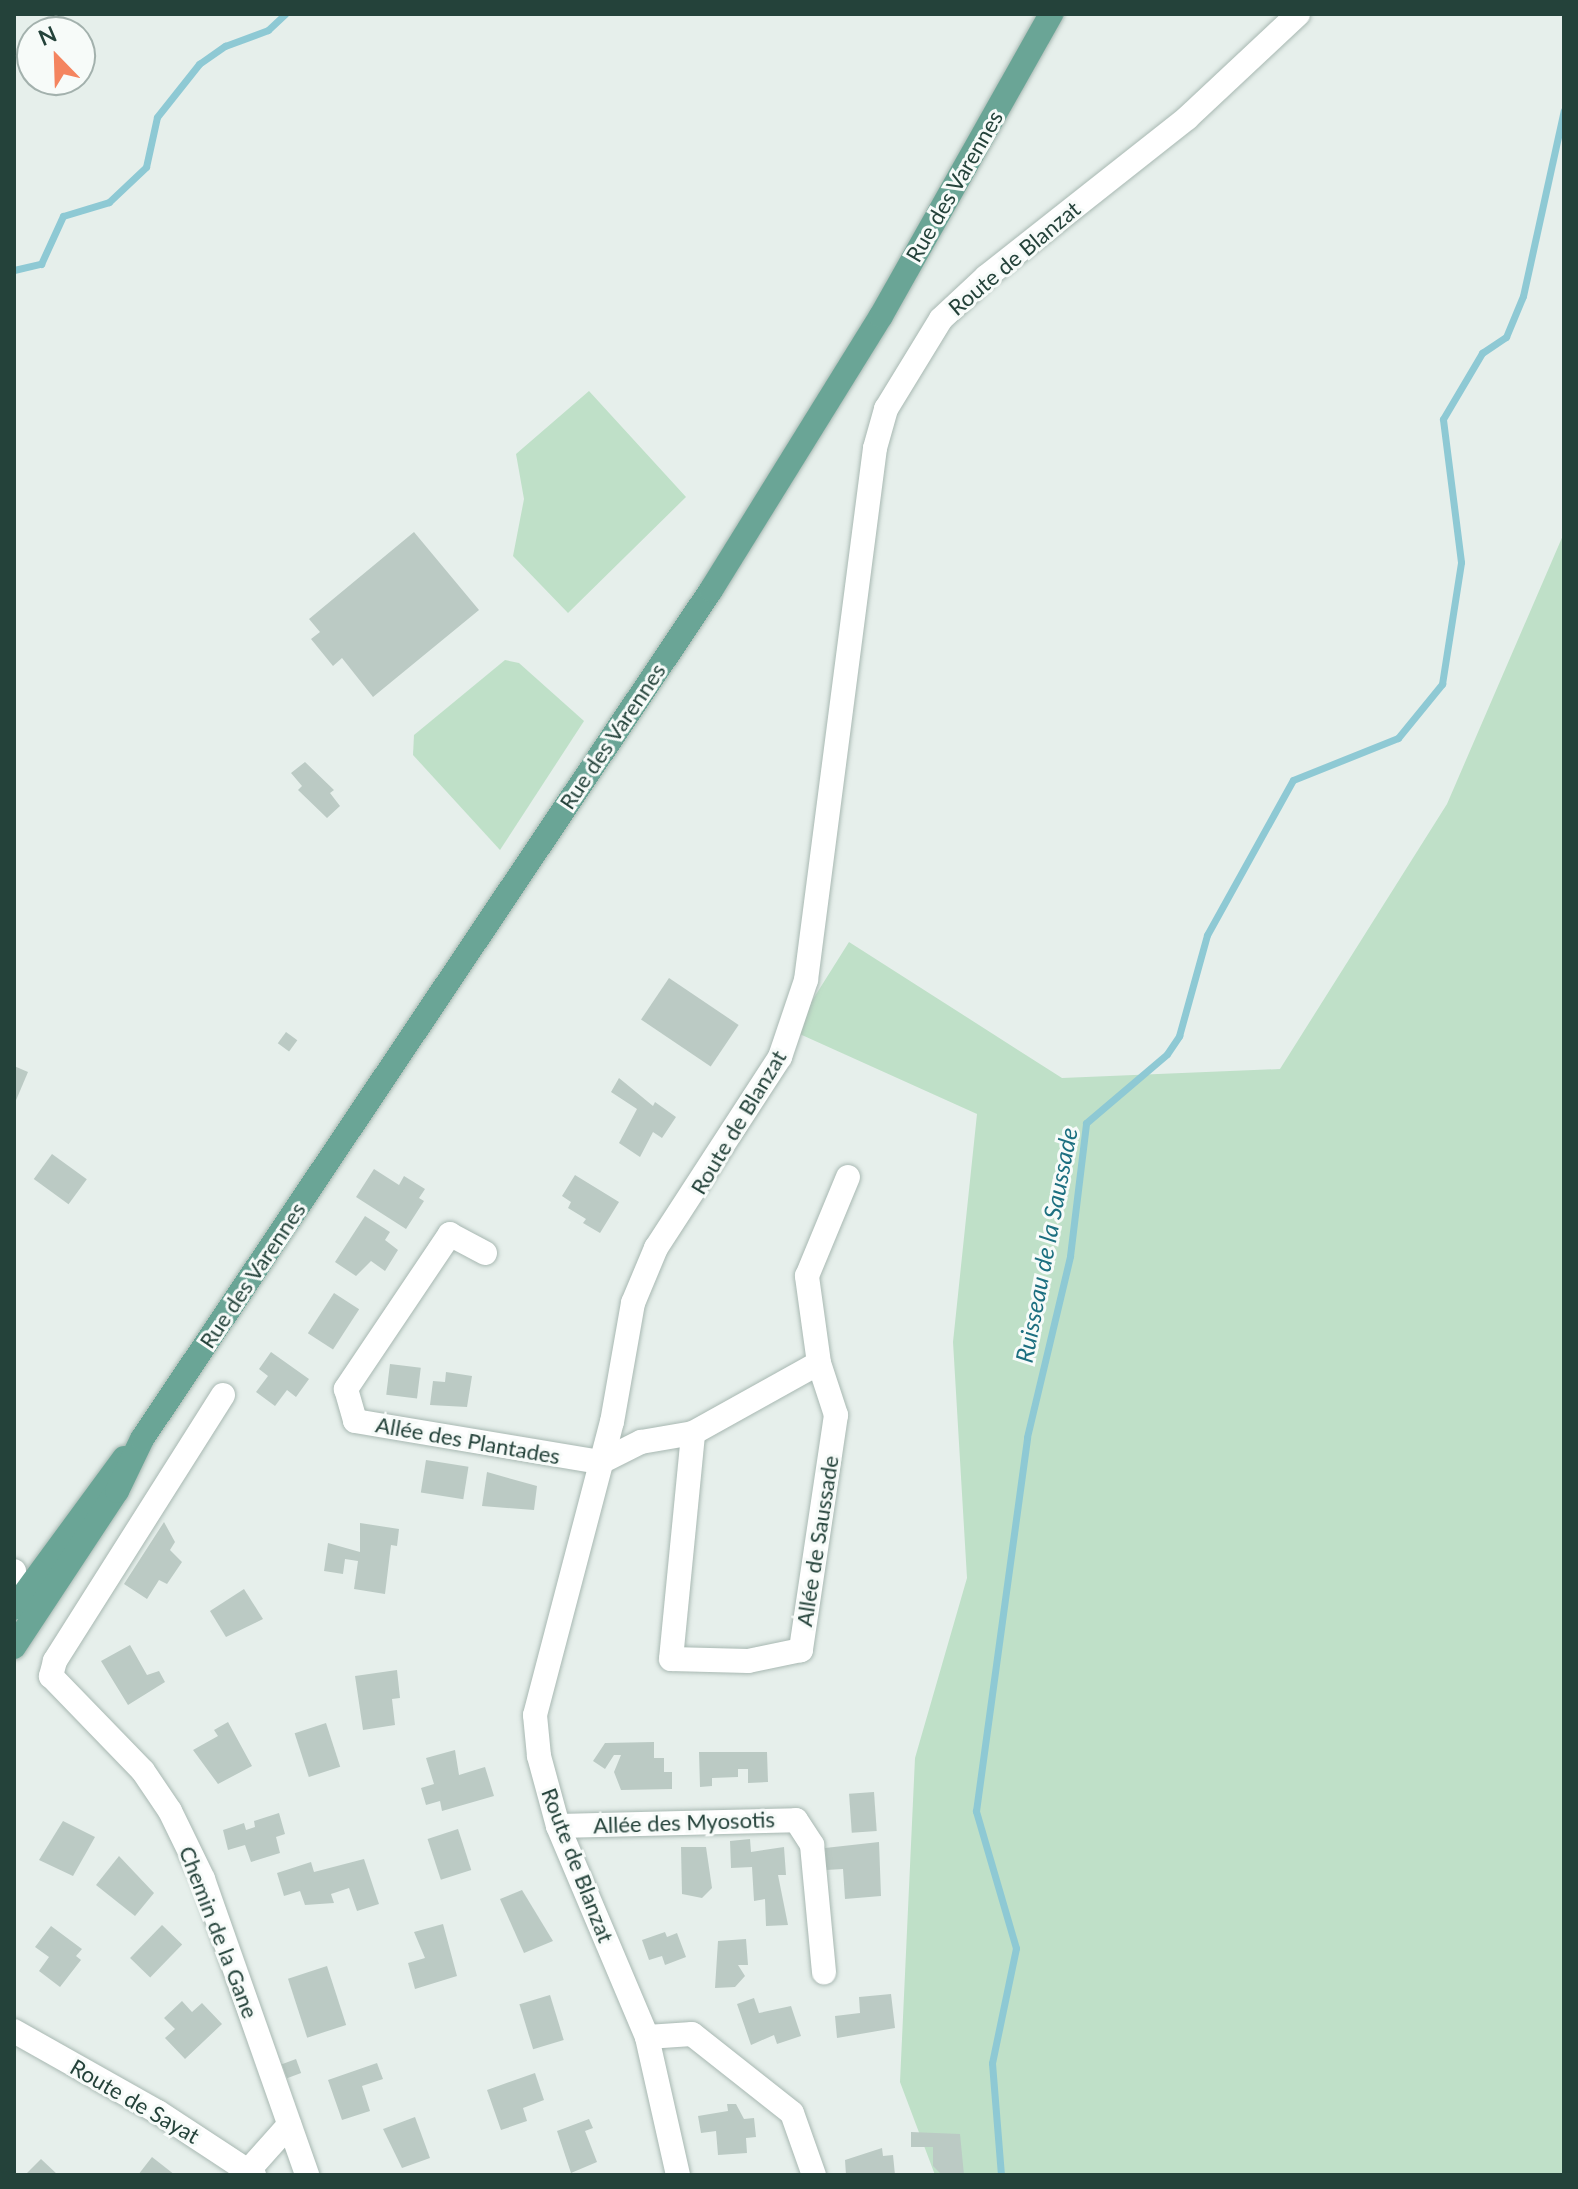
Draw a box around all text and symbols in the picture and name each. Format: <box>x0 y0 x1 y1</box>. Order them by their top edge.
north arrow <box>16 16 96 96</box>
text: N <box>34 20 60 51</box>
street label: Rue des Varennes <box>900 105 1008 267</box>
street label: Route de Blanzat <box>943 195 1085 321</box>
street label: Rue des Varennes <box>553 658 671 814</box>
street label: Route de Blanzat <box>685 1045 791 1199</box>
water label: Ruisseau de la Saussade <box>1009 1125 1083 1365</box>
street label: Rue des Varennes <box>193 1197 311 1353</box>
street label: Allée des Plantades <box>374 1411 562 1469</box>
street label: Allée de Saussade <box>790 1454 844 1628</box>
street label: Route de Blanzat <box>536 1784 620 1946</box>
street label: Allée des Myosotis <box>593 1806 775 1838</box>
street label: Chemin de la Gane <box>174 1842 264 2022</box>
street label: Route de Sayat <box>66 2053 204 2149</box>

